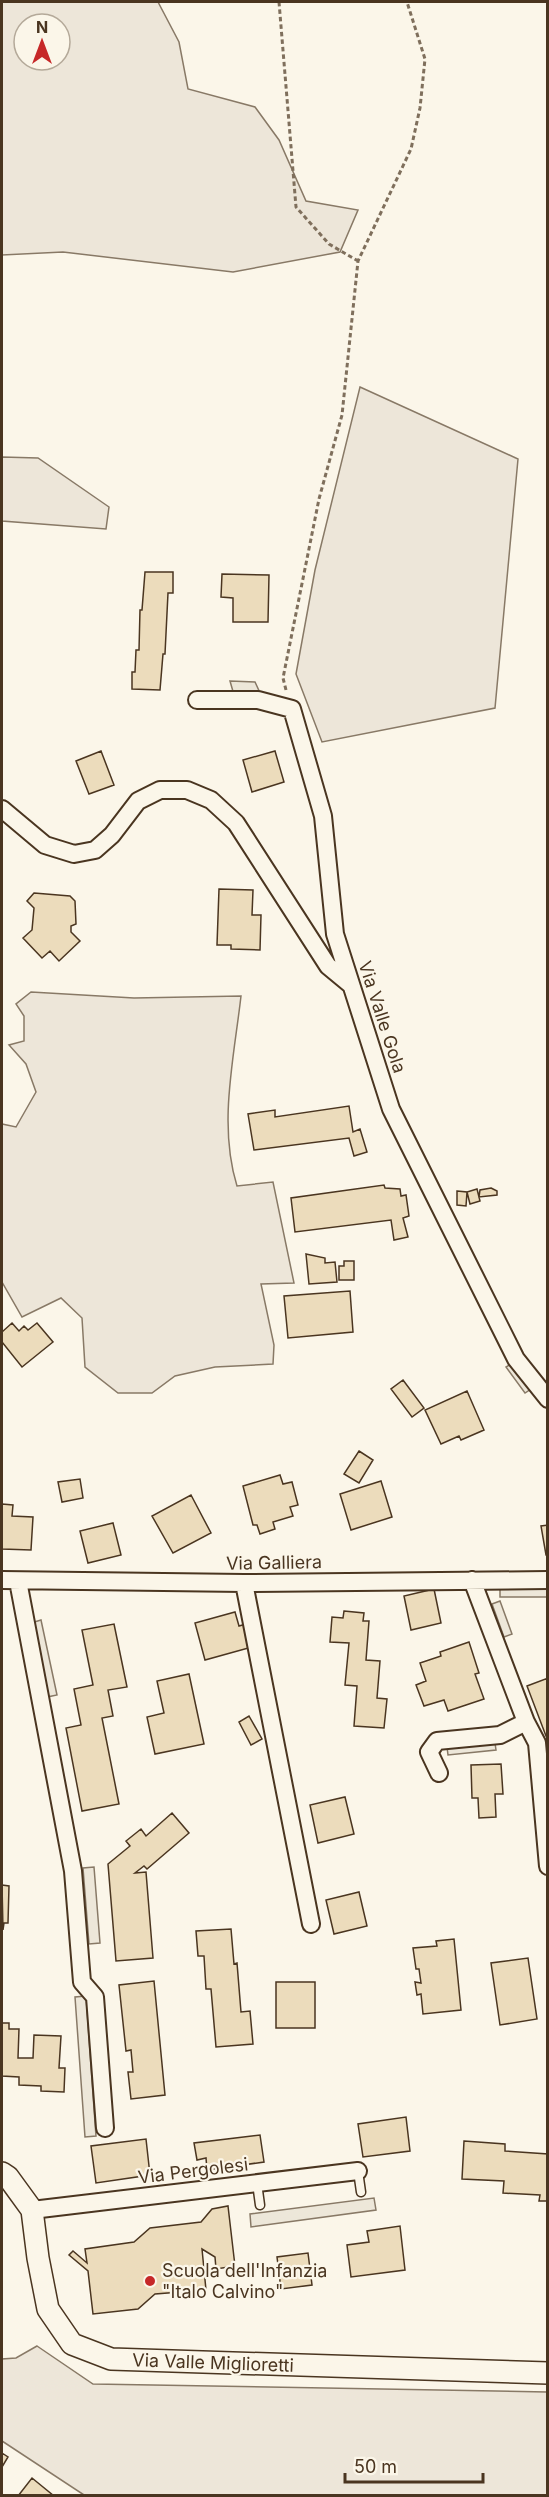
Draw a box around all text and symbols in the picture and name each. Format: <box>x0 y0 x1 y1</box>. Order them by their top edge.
north arrow <box>12 12 72 72</box>
text: N <box>36 17 48 37</box>
street label: Via Valle Gola <box>354 958 410 1076</box>
street label: Via Galliera <box>226 1551 322 1574</box>
street label: Via Pergolesi <box>137 2153 249 2188</box>
place label: Scuola dell'Infanzia "Italo Calvino" <box>162 2260 327 2302</box>
marker: Scuola dell'Infanzia "Italo Calvino" <box>143 2274 157 2288</box>
street label: Via Valle Miglioretti <box>132 2349 294 2376</box>
scale bar <box>345 2446 483 2484</box>
text: 50 m <box>354 2456 397 2477</box>

